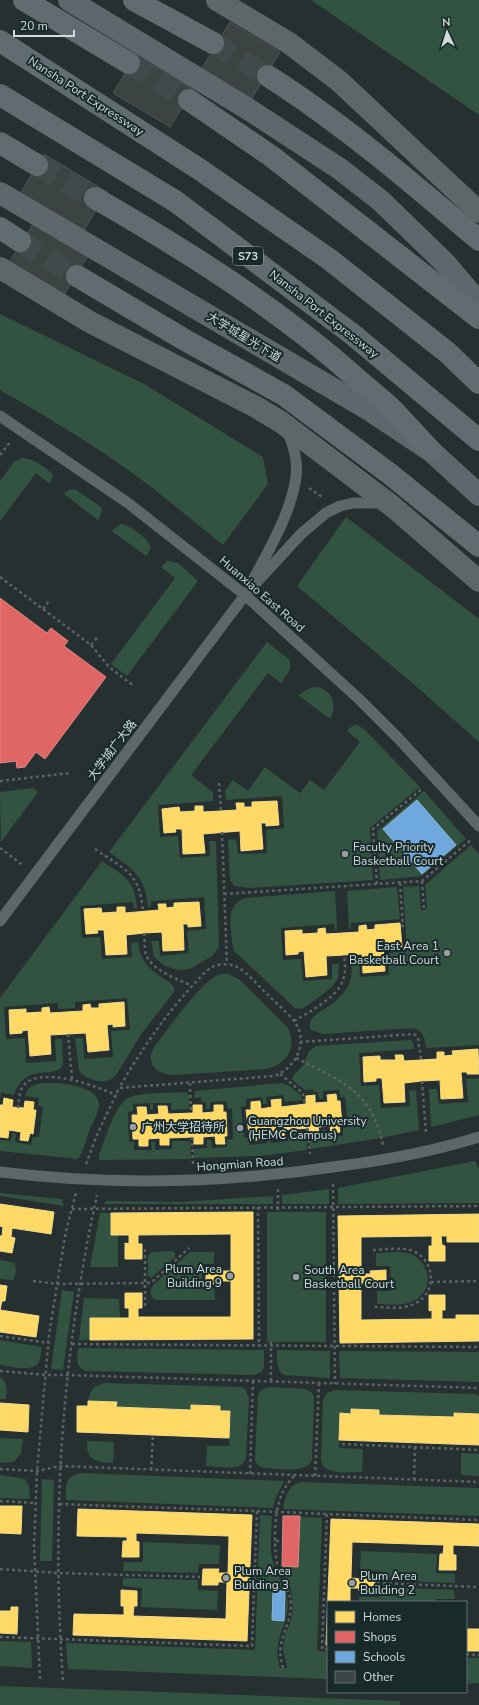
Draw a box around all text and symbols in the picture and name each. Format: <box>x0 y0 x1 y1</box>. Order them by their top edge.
scale bar <box>14 12 74 38</box>
north arrow <box>427 12 467 52</box>
text: N <box>442 15 451 30</box>
text: 20 m <box>20 18 48 34</box>
street label: Nansha Port Expressway <box>25 53 148 140</box>
road number: S73 <box>233 247 263 265</box>
street label: Nansha Port Expressway <box>266 266 383 362</box>
street label: 大学城星光下道 <box>204 309 284 365</box>
street label: Huanxiao East Road <box>216 552 308 636</box>
street label: 大学城广大路 <box>84 716 140 784</box>
place label: Faculty Priority Basketball Court <box>353 839 444 869</box>
marker: Faculty Priority Basketball Court <box>340 849 350 859</box>
place label: East Area 1 Basketball Court <box>349 938 440 968</box>
marker: East Area 1 Basketball Court <box>442 948 452 958</box>
place label: Guangzhou University (HEMC Campus) <box>248 1113 367 1143</box>
place label: 广州大学招待所 <box>141 1119 225 1135</box>
marker: 广州大学招待所 <box>128 1122 138 1132</box>
marker: Guangzhou University (HEMC Campus) <box>235 1123 245 1133</box>
street label: Hongmian Road <box>196 1153 284 1175</box>
place label: Plum Area Building 9 <box>165 1261 222 1291</box>
place label: South Area Basketball Court <box>304 1262 395 1292</box>
marker: Plum Area Building 9 <box>225 1271 235 1281</box>
marker: South Area Basketball Court <box>291 1272 301 1282</box>
place label: Plum Area Building 3 <box>234 1563 291 1593</box>
place label: Plum Area Building 2 <box>360 1568 417 1598</box>
marker: Plum Area Building 3 <box>221 1573 231 1583</box>
marker: Plum Area Building 2 <box>347 1578 357 1588</box>
legend <box>327 1601 467 1693</box>
text: Homes <box>363 1609 401 1625</box>
text: Shops <box>363 1629 397 1645</box>
text: Schools <box>363 1649 406 1665</box>
text: Other <box>363 1669 395 1685</box>

